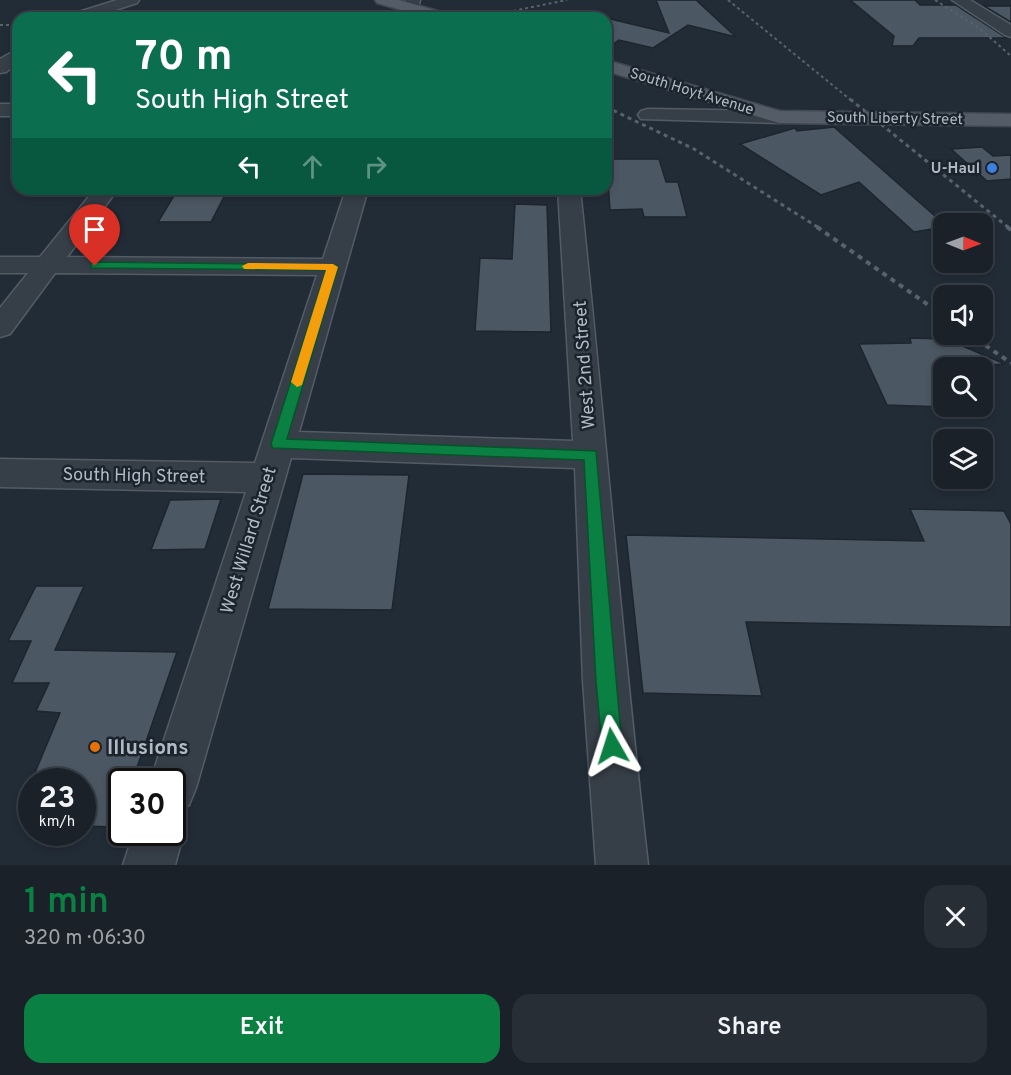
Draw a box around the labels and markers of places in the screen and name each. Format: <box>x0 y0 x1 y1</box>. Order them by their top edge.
place label: U-Haul <box>931 160 980 179</box>
marker: U-Haul <box>985 161 999 175</box>
pin <box>69 204 120 266</box>
place label: Illusions <box>107 735 189 762</box>
marker: Illusions <box>88 740 102 754</box>

